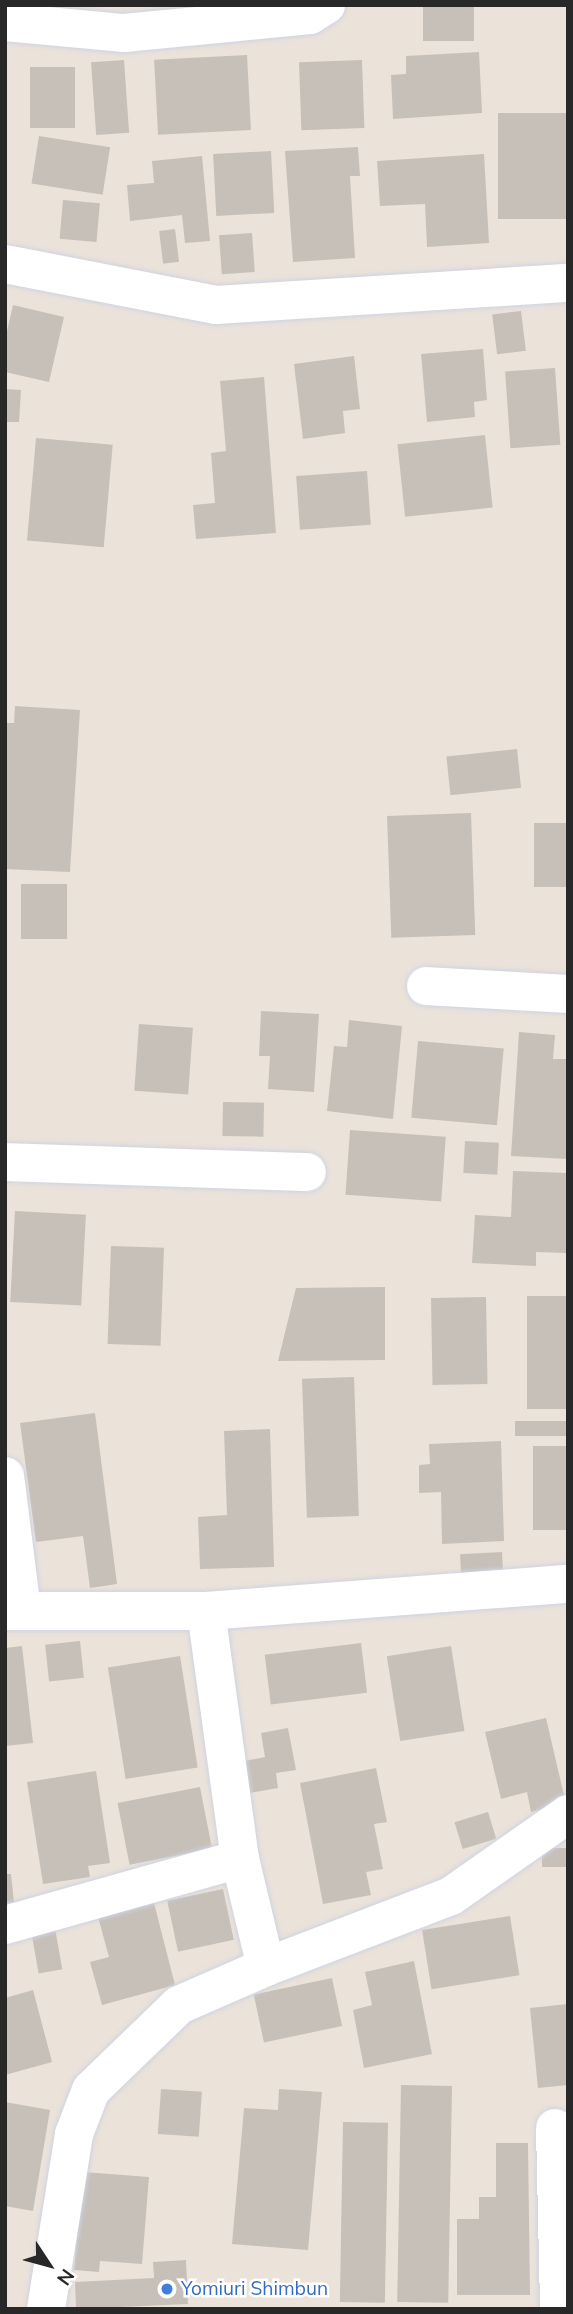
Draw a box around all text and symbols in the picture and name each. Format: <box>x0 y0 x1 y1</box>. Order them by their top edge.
north arrow <box>14 2230 84 2300</box>
text: N <box>52 2264 80 2290</box>
place label: Yomiuri Shimbun <box>181 2278 328 2300</box>
marker: Yomiuri Shimbun <box>159 2281 175 2297</box>

